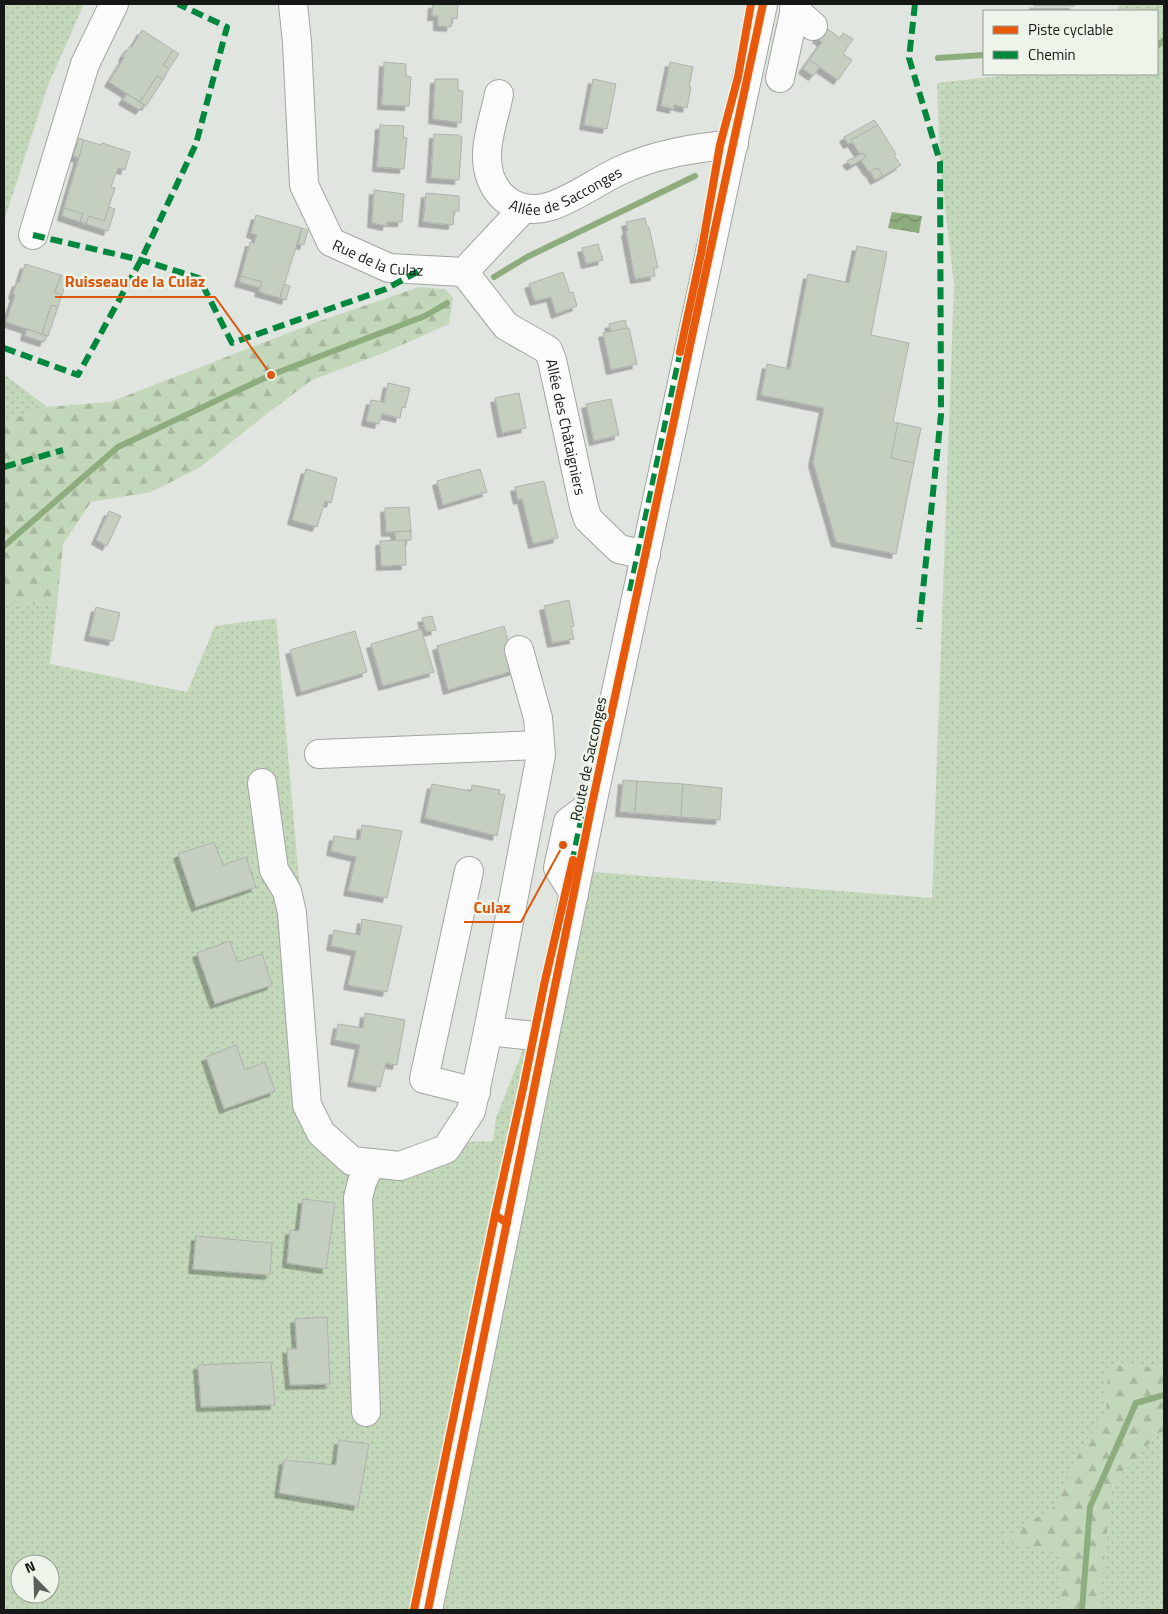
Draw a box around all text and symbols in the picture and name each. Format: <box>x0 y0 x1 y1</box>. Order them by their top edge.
legend <box>983 10 1158 75</box>
text: Piste cyclable <box>1028 18 1113 41</box>
text: Chemin <box>1028 43 1076 66</box>
street label: Allée de Sacconges <box>506 160 626 220</box>
street label: Rue de la Culaz <box>329 233 424 281</box>
callout: Ruisseau de la Culaz <box>55 266 215 297</box>
text: Ruisseau de la Culaz <box>65 269 205 293</box>
street label: Allée des Châtaigniers <box>541 357 593 497</box>
street label: Route de Sacconges <box>564 695 612 823</box>
callout: Culaz <box>464 891 521 922</box>
text: Culaz <box>473 895 511 919</box>
north arrow <box>10 1554 60 1604</box>
text: N <box>21 1555 38 1578</box>

